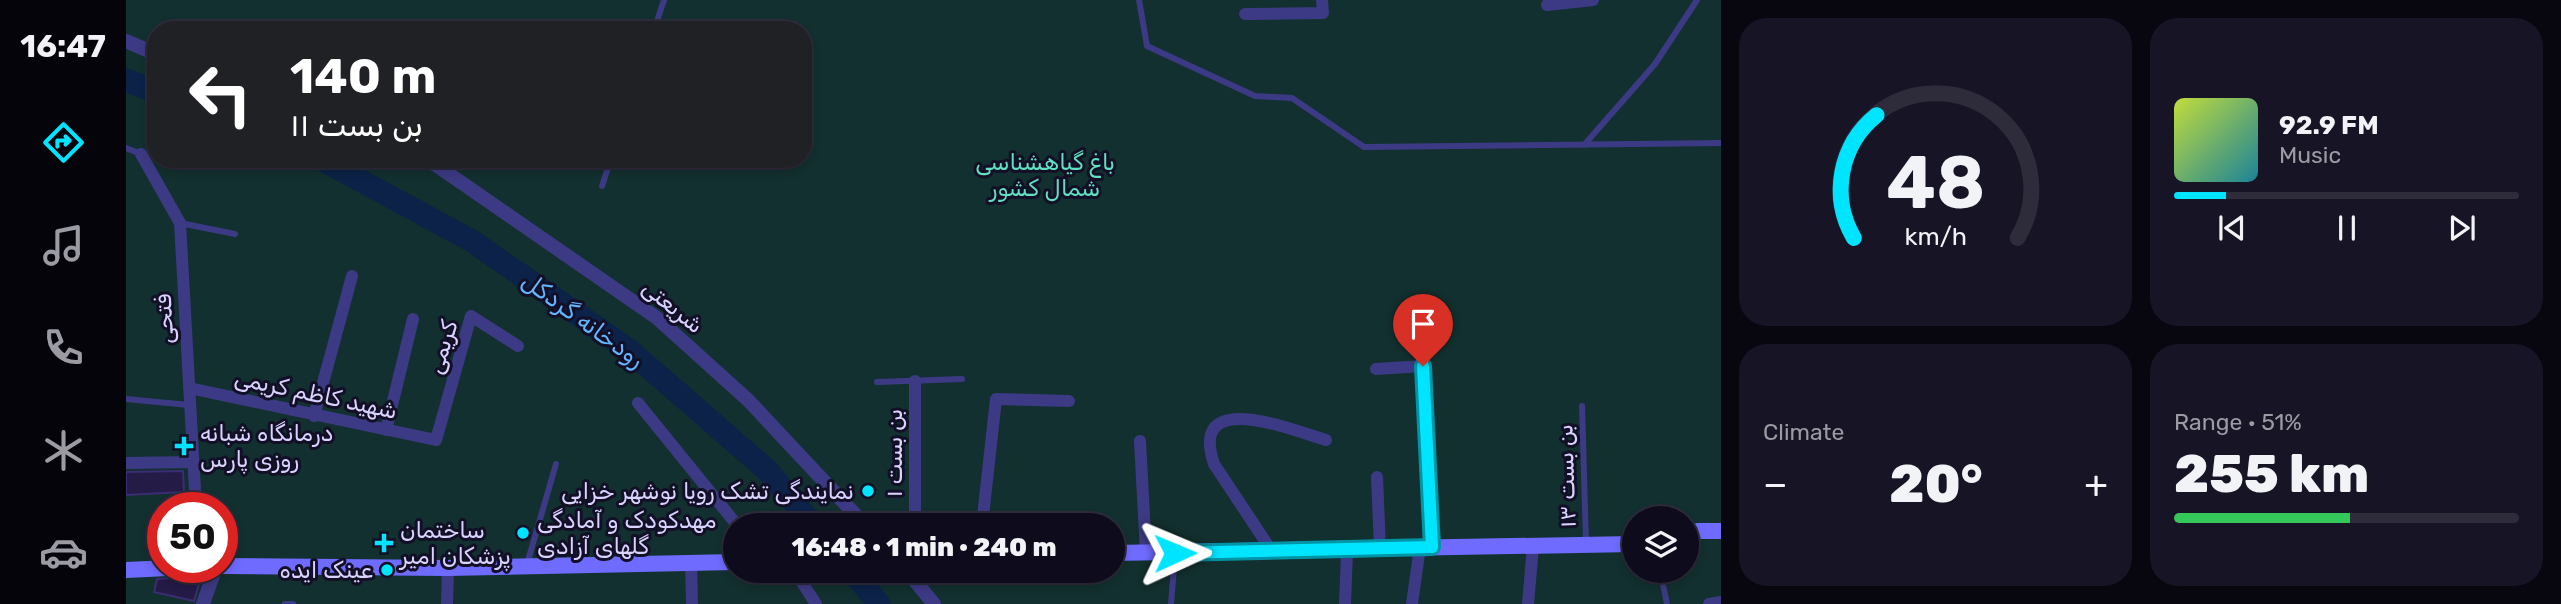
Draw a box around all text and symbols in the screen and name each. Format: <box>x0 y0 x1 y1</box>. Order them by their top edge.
text: 16:47 <box>20 27 106 65</box>
text: 140 m <box>290 47 436 105</box>
icon: left <box>175 49 266 140</box>
text: بن بست ۱۱ <box>290 106 423 144</box>
text: 92.9 FM <box>2279 110 2379 141</box>
icon: directions <box>39 118 88 167</box>
text: 48 <box>1886 141 1985 227</box>
text: Music <box>2279 141 2341 169</box>
park label: باغ گیاهشناسی شمال کشور <box>975 148 1115 202</box>
icon: previous <box>2213 209 2251 247</box>
icon: pause <box>2328 209 2366 247</box>
icon: next <box>2443 209 2481 247</box>
icon: music <box>39 221 88 270</box>
text: km/h <box>1904 222 1967 251</box>
water label: رودخانه گردکل <box>516 266 650 374</box>
street label: شریعتی <box>637 273 709 339</box>
street label: فتحی <box>149 293 179 345</box>
pin <box>1393 294 1453 366</box>
icon: arrive <box>1404 305 1442 343</box>
street label: کریمی <box>420 316 464 377</box>
icon: phone <box>39 323 88 372</box>
street label: شهید کاظم کریمی <box>232 363 400 426</box>
text: Range · 51% <box>2174 408 2302 436</box>
street label: بن بست ۱ <box>880 409 908 497</box>
text: Climate <box>1763 418 1844 446</box>
place label: درمانگاه شبانه روزی پارس <box>200 419 333 475</box>
street label: بن بست ۱۳ <box>1550 424 1582 528</box>
icon: climate <box>39 426 88 475</box>
marker: درمانگاه شبانه روزی پارس <box>174 436 194 456</box>
text: 255 km <box>2174 443 2369 505</box>
text: 20° <box>1889 453 1983 515</box>
text: − <box>1763 461 1788 507</box>
text: + <box>2084 461 2108 507</box>
place label: نمایندگی تشک رویا نوشهر خزایی <box>561 477 854 505</box>
marker: نمایندگی تشک رویا نوشهر خزایی <box>860 483 876 499</box>
speed limit sign: 50 <box>147 492 238 583</box>
place label: مهدکودک و آمادگی گلهای آزادی <box>537 506 716 560</box>
map controls <box>1622 506 1699 583</box>
button: layers <box>1622 506 1699 583</box>
place label: ساختمان پزشکان امیر <box>398 516 511 572</box>
position arrow <box>1138 516 1212 590</box>
marker: مهدکودک و آمادگی گلهای آزادی <box>515 525 531 541</box>
icon: car <box>39 528 88 577</box>
text: 16:48 · 1 min · 240 m <box>791 532 1057 563</box>
marker: ساختمان پزشکان امیر <box>374 533 394 553</box>
place label: عینک ایده <box>279 556 373 584</box>
marker: عینک ایده <box>379 562 395 578</box>

